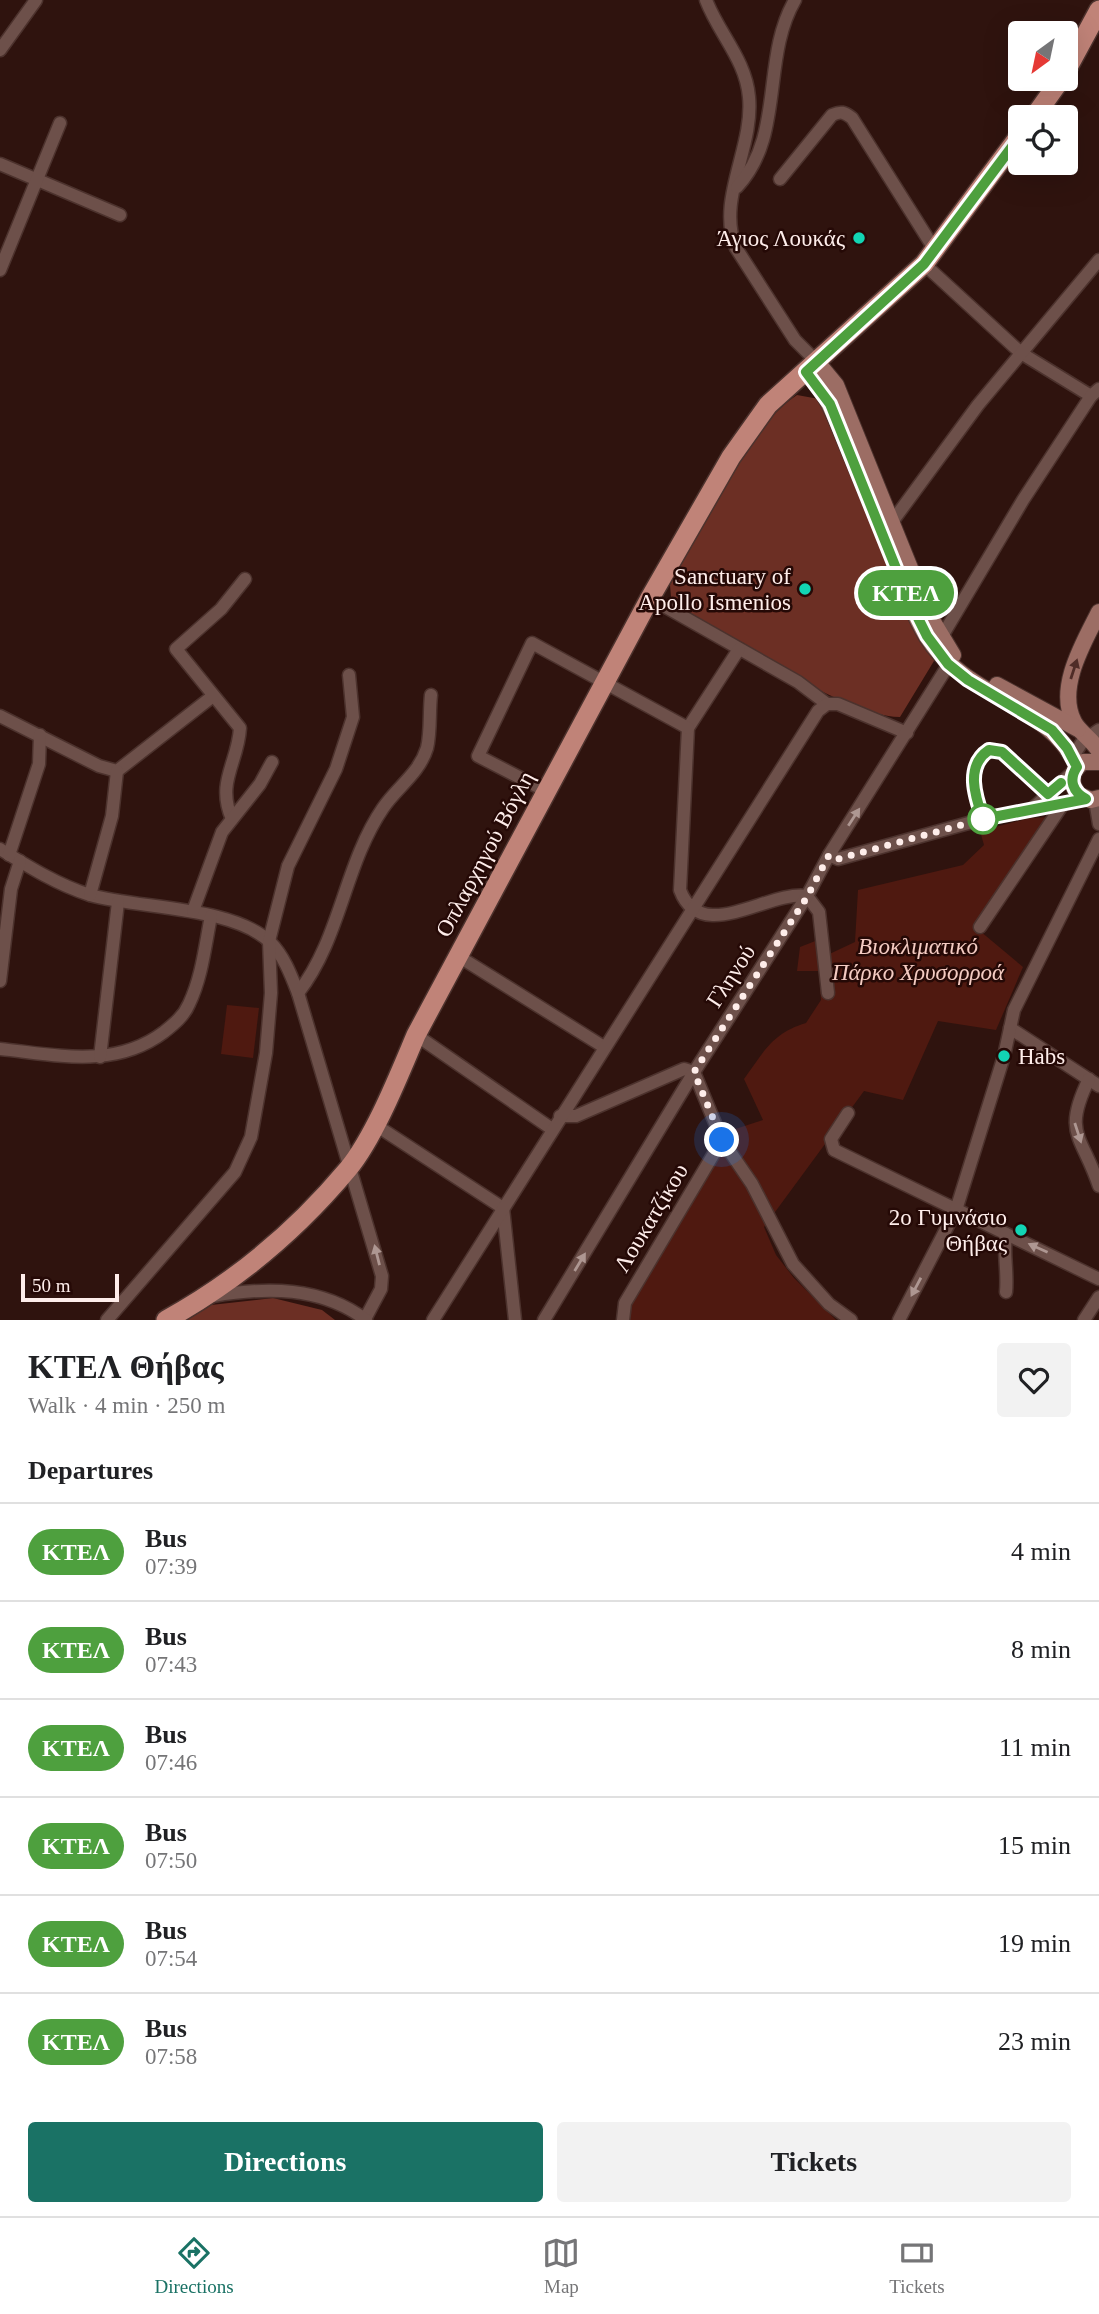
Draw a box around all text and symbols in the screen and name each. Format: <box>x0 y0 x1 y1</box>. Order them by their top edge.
north arrow <box>1008 21 1078 91</box>
map controls <box>1008 21 1078 175</box>
button: locate <box>1008 105 1078 175</box>
place label: Άγιος Λουκάς <box>716 226 845 251</box>
marker: Άγιος Λουκάς <box>851 230 867 246</box>
place label: Sanctuary of Apollo Ismenios <box>638 564 791 615</box>
line badge: ΚΤΕΛ <box>857 570 955 616</box>
text: ΚΤΕΛ <box>872 580 940 606</box>
marker: Sanctuary of Apollo Ismenios <box>797 581 813 597</box>
one-way arrow <box>1070 659 1080 680</box>
street label: Οπλαρχηγού Βόγλη <box>431 767 539 941</box>
unlabelled marker <box>968 804 998 834</box>
one-way arrow <box>847 807 860 826</box>
park label: Βιοκλιματικό Πάρκο Χρυσορροά <box>831 934 1005 985</box>
street label: Γληνού <box>702 940 760 1012</box>
place label: Habs <box>1018 1044 1065 1069</box>
marker: Habs <box>996 1048 1012 1064</box>
your location <box>704 1122 739 1157</box>
one-way arrow <box>1073 1122 1084 1143</box>
street label: Λουκατζίκου <box>609 1159 693 1277</box>
place label: 2ο Γυμνάσιο Θήβας <box>889 1205 1007 1256</box>
marker: 2ο Γυμνάσιο Θήβας <box>1013 1222 1029 1238</box>
one-way arrow <box>1028 1242 1049 1253</box>
one-way arrow <box>371 1244 382 1266</box>
one-way arrow <box>573 1252 586 1271</box>
scale bar <box>21 1271 119 1303</box>
text: 50 m <box>32 1275 71 1296</box>
one-way arrow <box>911 1277 923 1297</box>
button: heart <box>997 1343 1071 1417</box>
text: ΚΤΕΛ Θήβας <box>28 1349 224 1385</box>
text: Walk · 4 min · 250 m <box>28 1393 225 1418</box>
text: Departures <box>28 1456 153 1485</box>
text: Bus <box>145 1524 187 1553</box>
text: 4 min <box>1011 1537 1071 1566</box>
text: ΚΤΕΛ <box>42 1539 110 1565</box>
text: 07:39 <box>145 1554 197 1579</box>
text: Bus <box>145 1622 187 1651</box>
text: 8 min <box>1011 1635 1071 1664</box>
text: ΚΤΕΛ <box>42 1637 110 1663</box>
text: 07:43 <box>145 1652 197 1677</box>
text: Bus <box>145 1720 187 1749</box>
text: 11 min <box>999 1733 1071 1762</box>
text: ΚΤΕΛ <box>42 1735 110 1761</box>
text: 07:46 <box>145 1750 197 1775</box>
text: Bus <box>145 1818 187 1847</box>
text: 15 min <box>998 1831 1071 1860</box>
text: ΚΤΕΛ <box>42 1833 110 1859</box>
text: 07:50 <box>145 1848 197 1873</box>
text: Bus <box>145 1916 187 1945</box>
text: 19 min <box>998 1929 1071 1958</box>
text: ΚΤΕΛ <box>42 1931 110 1957</box>
text: 07:54 <box>145 1946 197 1971</box>
text: Bus <box>145 2014 187 2043</box>
text: 23 min <box>998 2027 1071 2056</box>
text: ΚΤΕΛ <box>42 2029 110 2055</box>
text: 07:58 <box>145 2044 197 2069</box>
button: Directions <box>28 2122 543 2202</box>
button: Tickets <box>557 2122 1071 2202</box>
tab: Directions <box>154 2234 234 2298</box>
tab: Map <box>542 2234 580 2298</box>
tab: Tickets <box>889 2234 945 2298</box>

